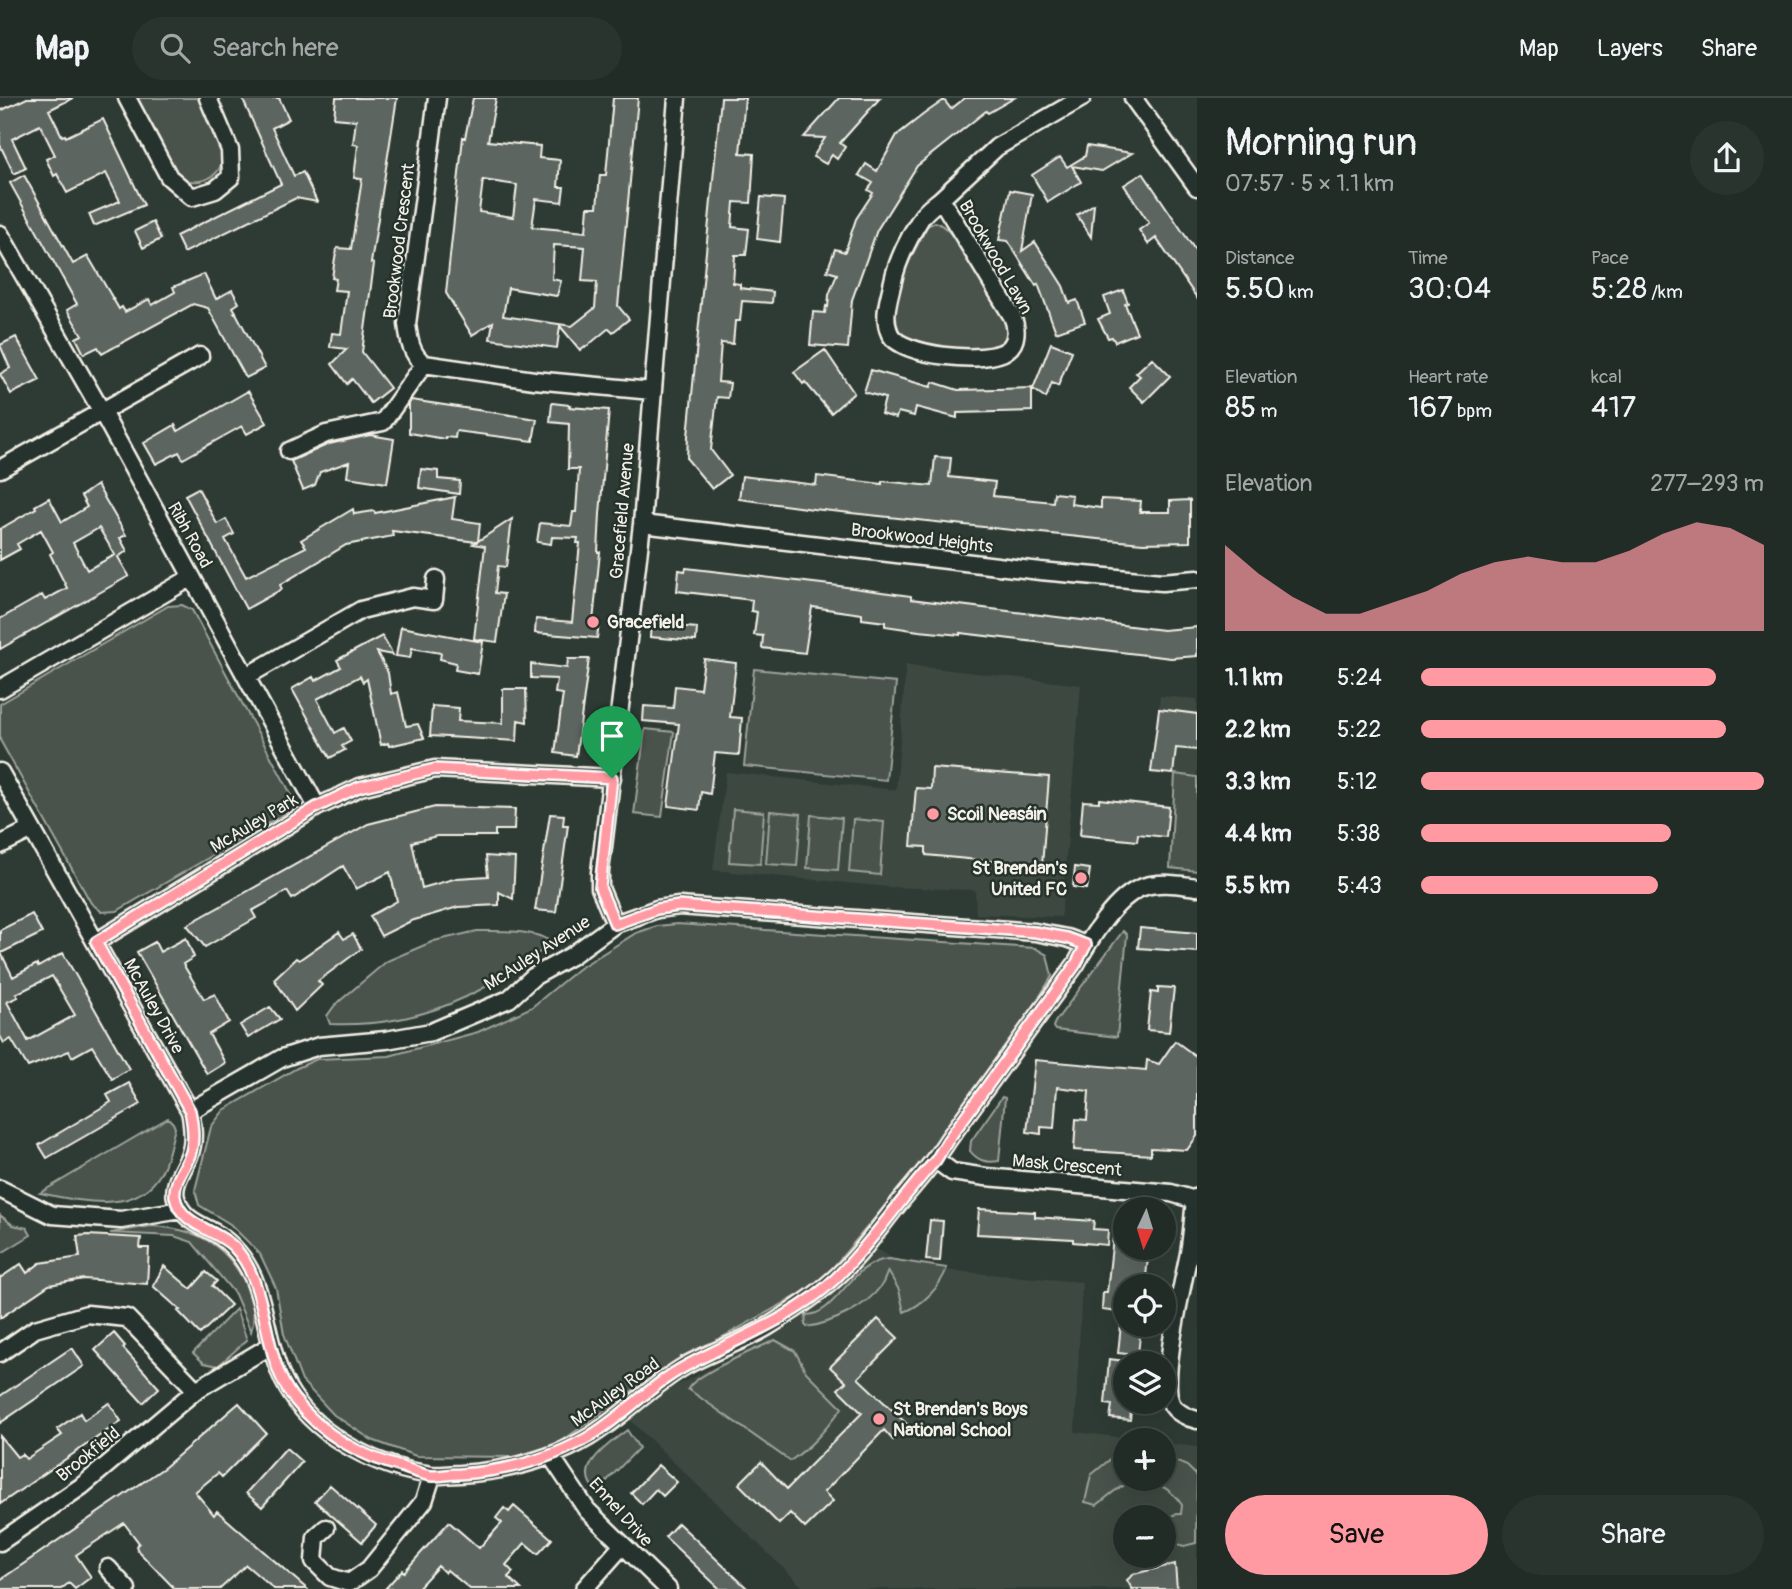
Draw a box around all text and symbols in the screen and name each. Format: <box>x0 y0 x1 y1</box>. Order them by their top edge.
search box <box>132 17 622 80</box>
text: Map <box>35 28 90 69</box>
icon: search <box>156 29 194 67</box>
text: Search here <box>212 32 339 64</box>
text: Map <box>1519 34 1559 63</box>
text: Layers <box>1597 34 1663 63</box>
text: Share <box>1701 34 1757 63</box>
text: Morning run <box>1225 119 1417 167</box>
button: share <box>1690 121 1764 195</box>
street label: Brookwood Crescent <box>379 161 421 320</box>
text: 07:57 · 5 × 1.1 km <box>1225 169 1394 198</box>
street label: Brookwood Lawn <box>954 196 1038 319</box>
text: Distance <box>1225 246 1294 270</box>
text: Time <box>1408 246 1448 270</box>
text: Pace <box>1591 246 1629 270</box>
text: 5.50 <box>1225 270 1285 307</box>
text: 30:04 <box>1408 270 1491 307</box>
text: 5:28 <box>1591 270 1647 307</box>
text: km <box>1285 280 1314 304</box>
text: /km <box>1647 280 1683 304</box>
text: Elevation <box>1225 365 1297 389</box>
text: Heart rate <box>1408 365 1488 389</box>
text: kcal <box>1591 365 1622 389</box>
text: 85 <box>1225 389 1256 426</box>
text: 167 <box>1408 389 1453 426</box>
text: 417 <box>1591 389 1636 426</box>
text: m <box>1256 399 1277 423</box>
text: bpm <box>1453 399 1492 423</box>
street label: Gracefield Avenue <box>605 442 640 580</box>
text: Elevation <box>1225 469 1313 498</box>
text: 277–293 m <box>1650 469 1764 498</box>
street label: Ribh Road <box>162 498 217 572</box>
street label: Brookwood Heights <box>850 518 994 559</box>
place label: Gracefield <box>607 611 684 634</box>
marker: Gracefield <box>585 614 601 630</box>
text: 1.1 km <box>1225 663 1283 692</box>
text: 5:24 <box>1337 663 1382 692</box>
pin <box>582 706 642 778</box>
text: 2.2 km <box>1225 715 1291 744</box>
text: 5:22 <box>1337 715 1381 744</box>
icon: arrive <box>593 717 631 755</box>
text: 3.3 km <box>1225 767 1291 796</box>
text: 5:12 <box>1337 767 1377 796</box>
street label: McAuley Park <box>206 788 303 859</box>
place label: Scoil Neasáin <box>947 803 1047 826</box>
marker: Scoil Neasáin <box>925 806 941 822</box>
text: 4.4 km <box>1225 819 1292 848</box>
text: 5:38 <box>1337 819 1380 848</box>
place label: St Brendan's United FC <box>972 857 1068 901</box>
marker: St Brendan's United FC <box>1073 870 1089 886</box>
text: 5.5 km <box>1225 871 1290 900</box>
text: 5:43 <box>1337 871 1382 900</box>
street label: McAuley Avenue <box>480 910 595 996</box>
street label: McAuley Drive <box>118 955 189 1058</box>
street label: Mask Crescent <box>1011 1149 1123 1182</box>
north arrow <box>1113 1197 1176 1260</box>
map controls <box>1113 1197 1176 1568</box>
button: locate <box>1113 1274 1176 1337</box>
button: layers <box>1113 1351 1176 1414</box>
street label: McAuley Road <box>566 1352 664 1432</box>
place label: St Brendan's Boys National School <box>893 1398 1029 1442</box>
marker: St Brendan's Boys National School <box>871 1411 887 1427</box>
street label: Brookfield <box>52 1422 125 1487</box>
button: + <box>1113 1428 1176 1491</box>
street label: Ennel Drive <box>584 1473 658 1552</box>
button: Save <box>1225 1495 1488 1575</box>
button: Share <box>1502 1495 1764 1575</box>
button: − <box>1113 1505 1176 1568</box>

